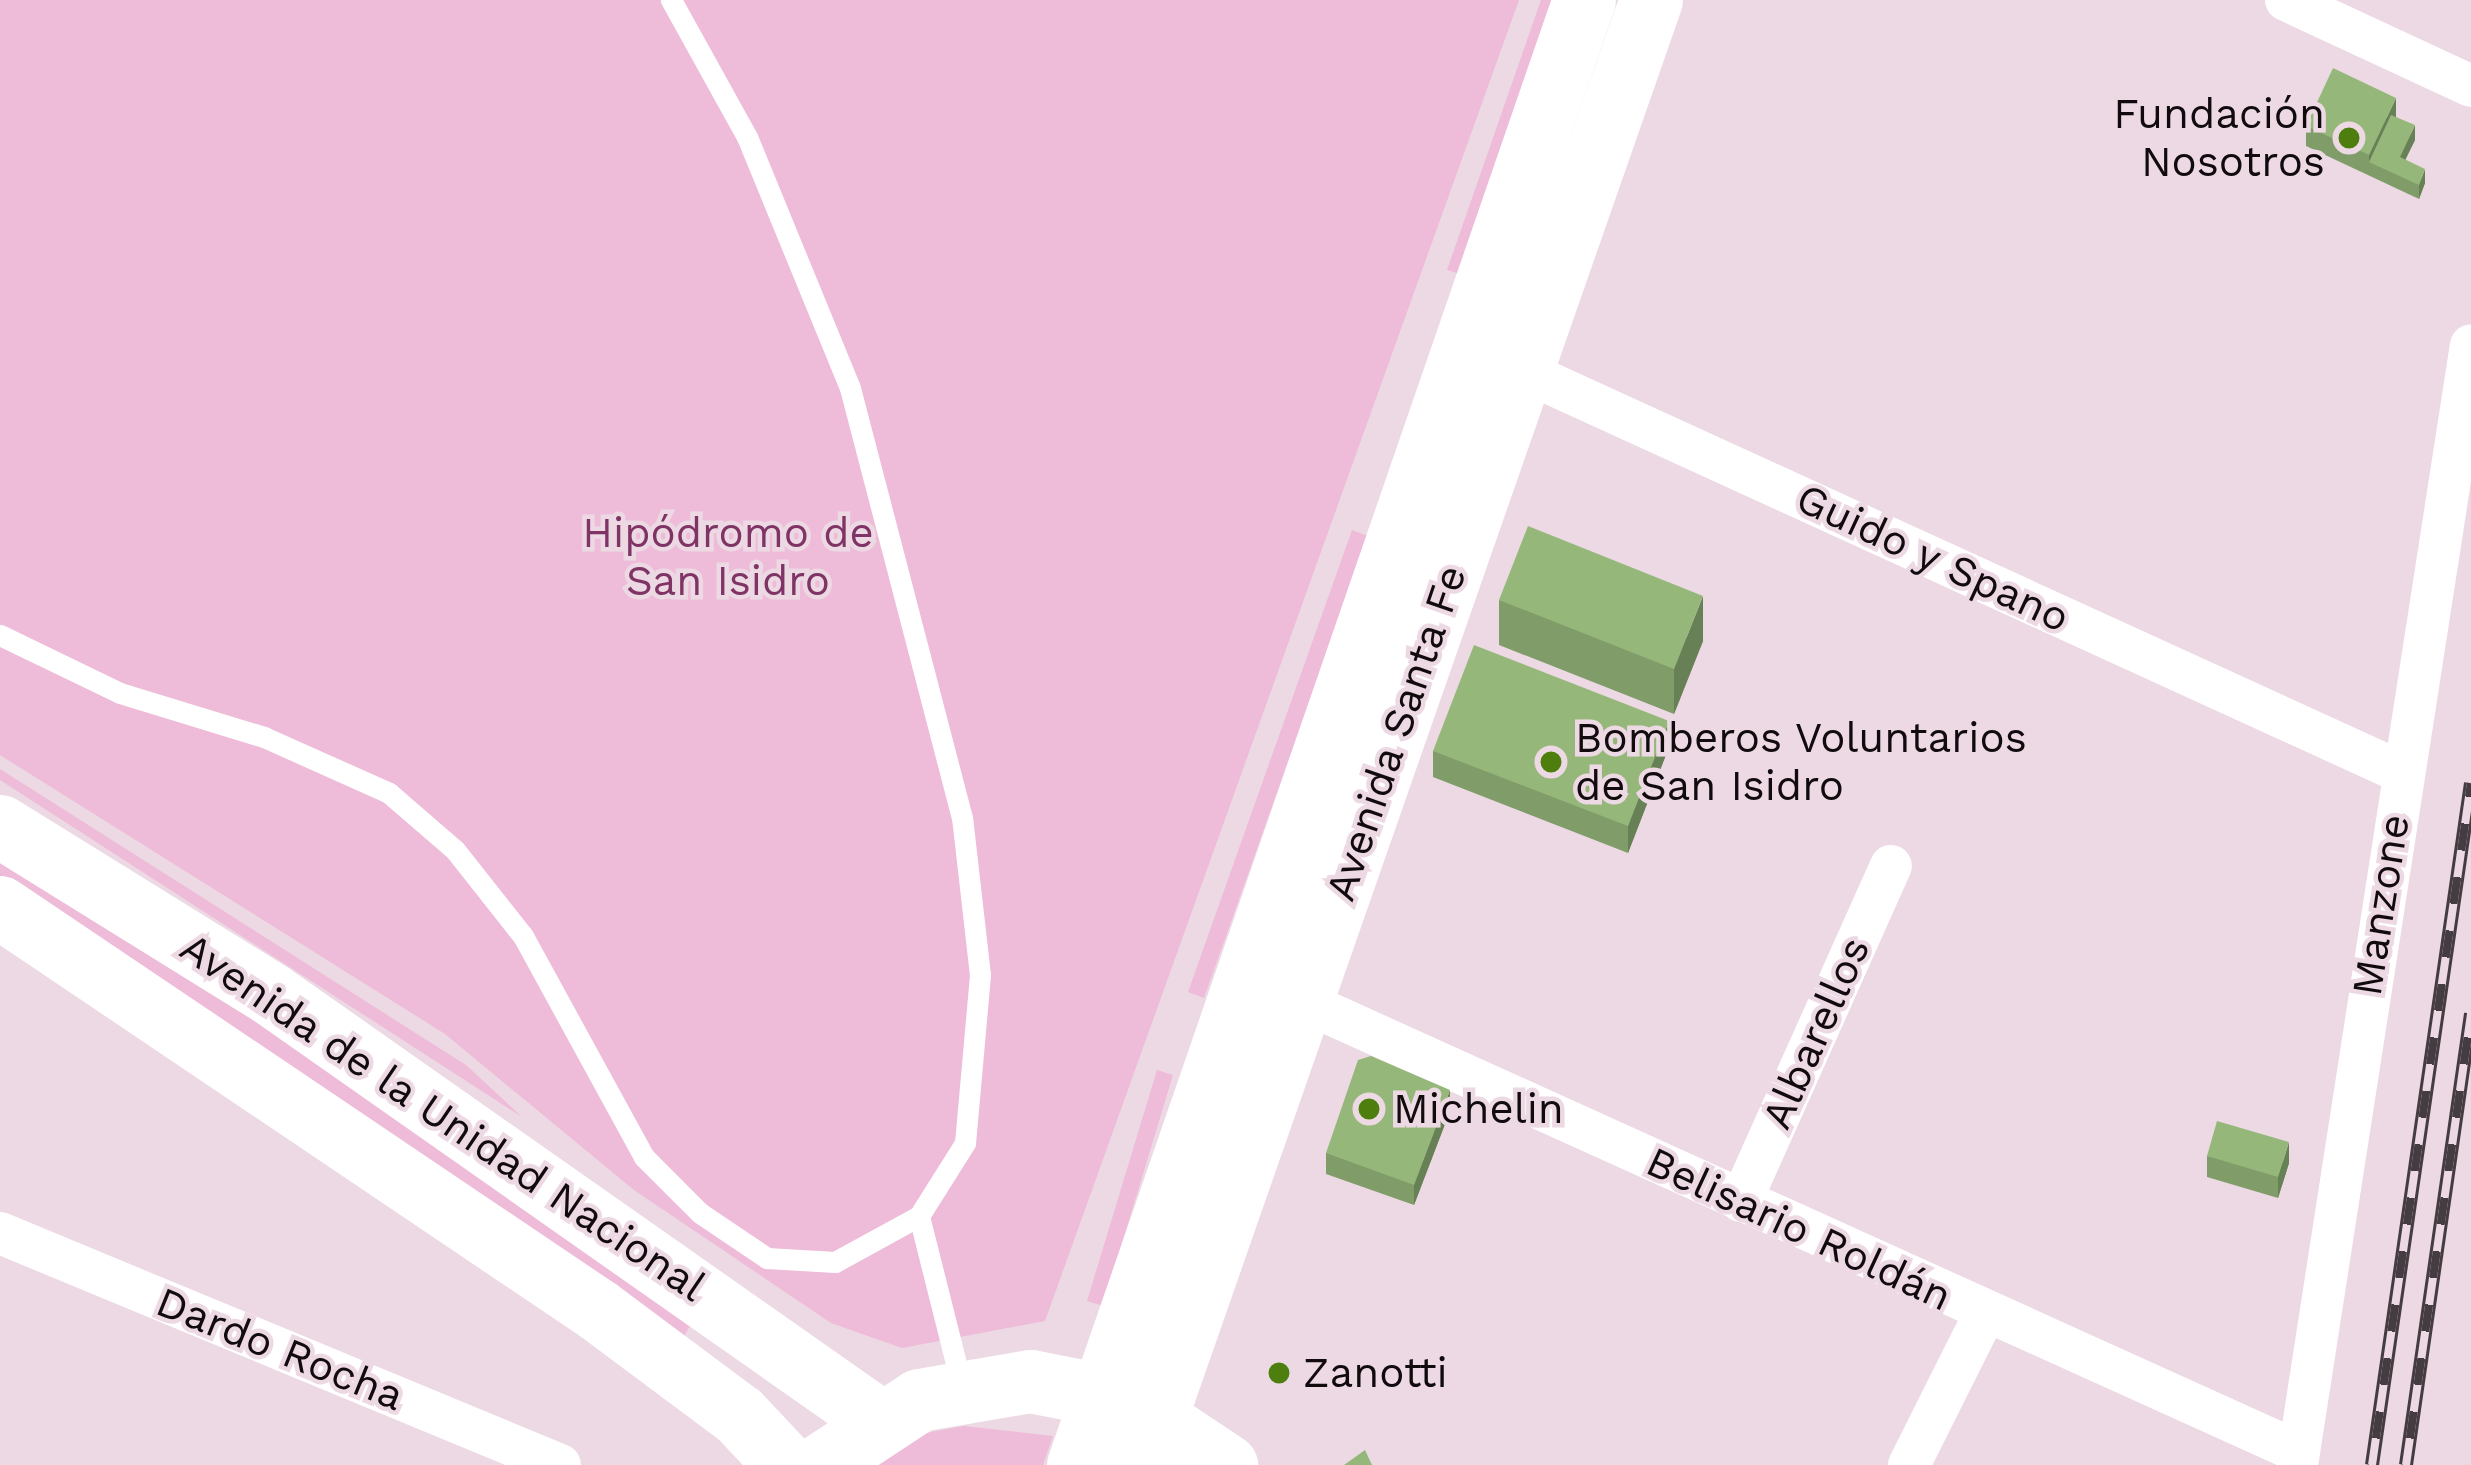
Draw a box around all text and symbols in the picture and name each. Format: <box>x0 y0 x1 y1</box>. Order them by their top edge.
place label: Fundación Nosotros <box>2113 89 2325 188</box>
marker: Fundación Nosotros <box>2336 125 2362 151</box>
street label: Guido y Spano <box>1788 472 2078 644</box>
park label: Hipódromo de San Isidro <box>582 508 874 606</box>
street label: Avenida Santa Fe <box>1315 558 1477 908</box>
place label: Bomberos Voluntarios de San Isidro <box>1575 713 2028 812</box>
marker: Bomberos Voluntarios de San Isidro <box>1538 749 1564 775</box>
street label: Manzone <box>2342 811 2420 999</box>
street label: Avenida de la Unidad Nacional <box>170 922 716 1312</box>
street label: Albarellos <box>1751 929 1881 1137</box>
place label: Michelin <box>1393 1084 1564 1134</box>
marker: Michelin <box>1356 1096 1382 1122</box>
street label: Belisario Roldán <box>1638 1136 1960 1322</box>
street label: Dardo Rocha <box>149 1277 411 1421</box>
place label: Zanotti <box>1303 1348 1448 1398</box>
marker: Zanotti <box>1266 1360 1292 1386</box>

